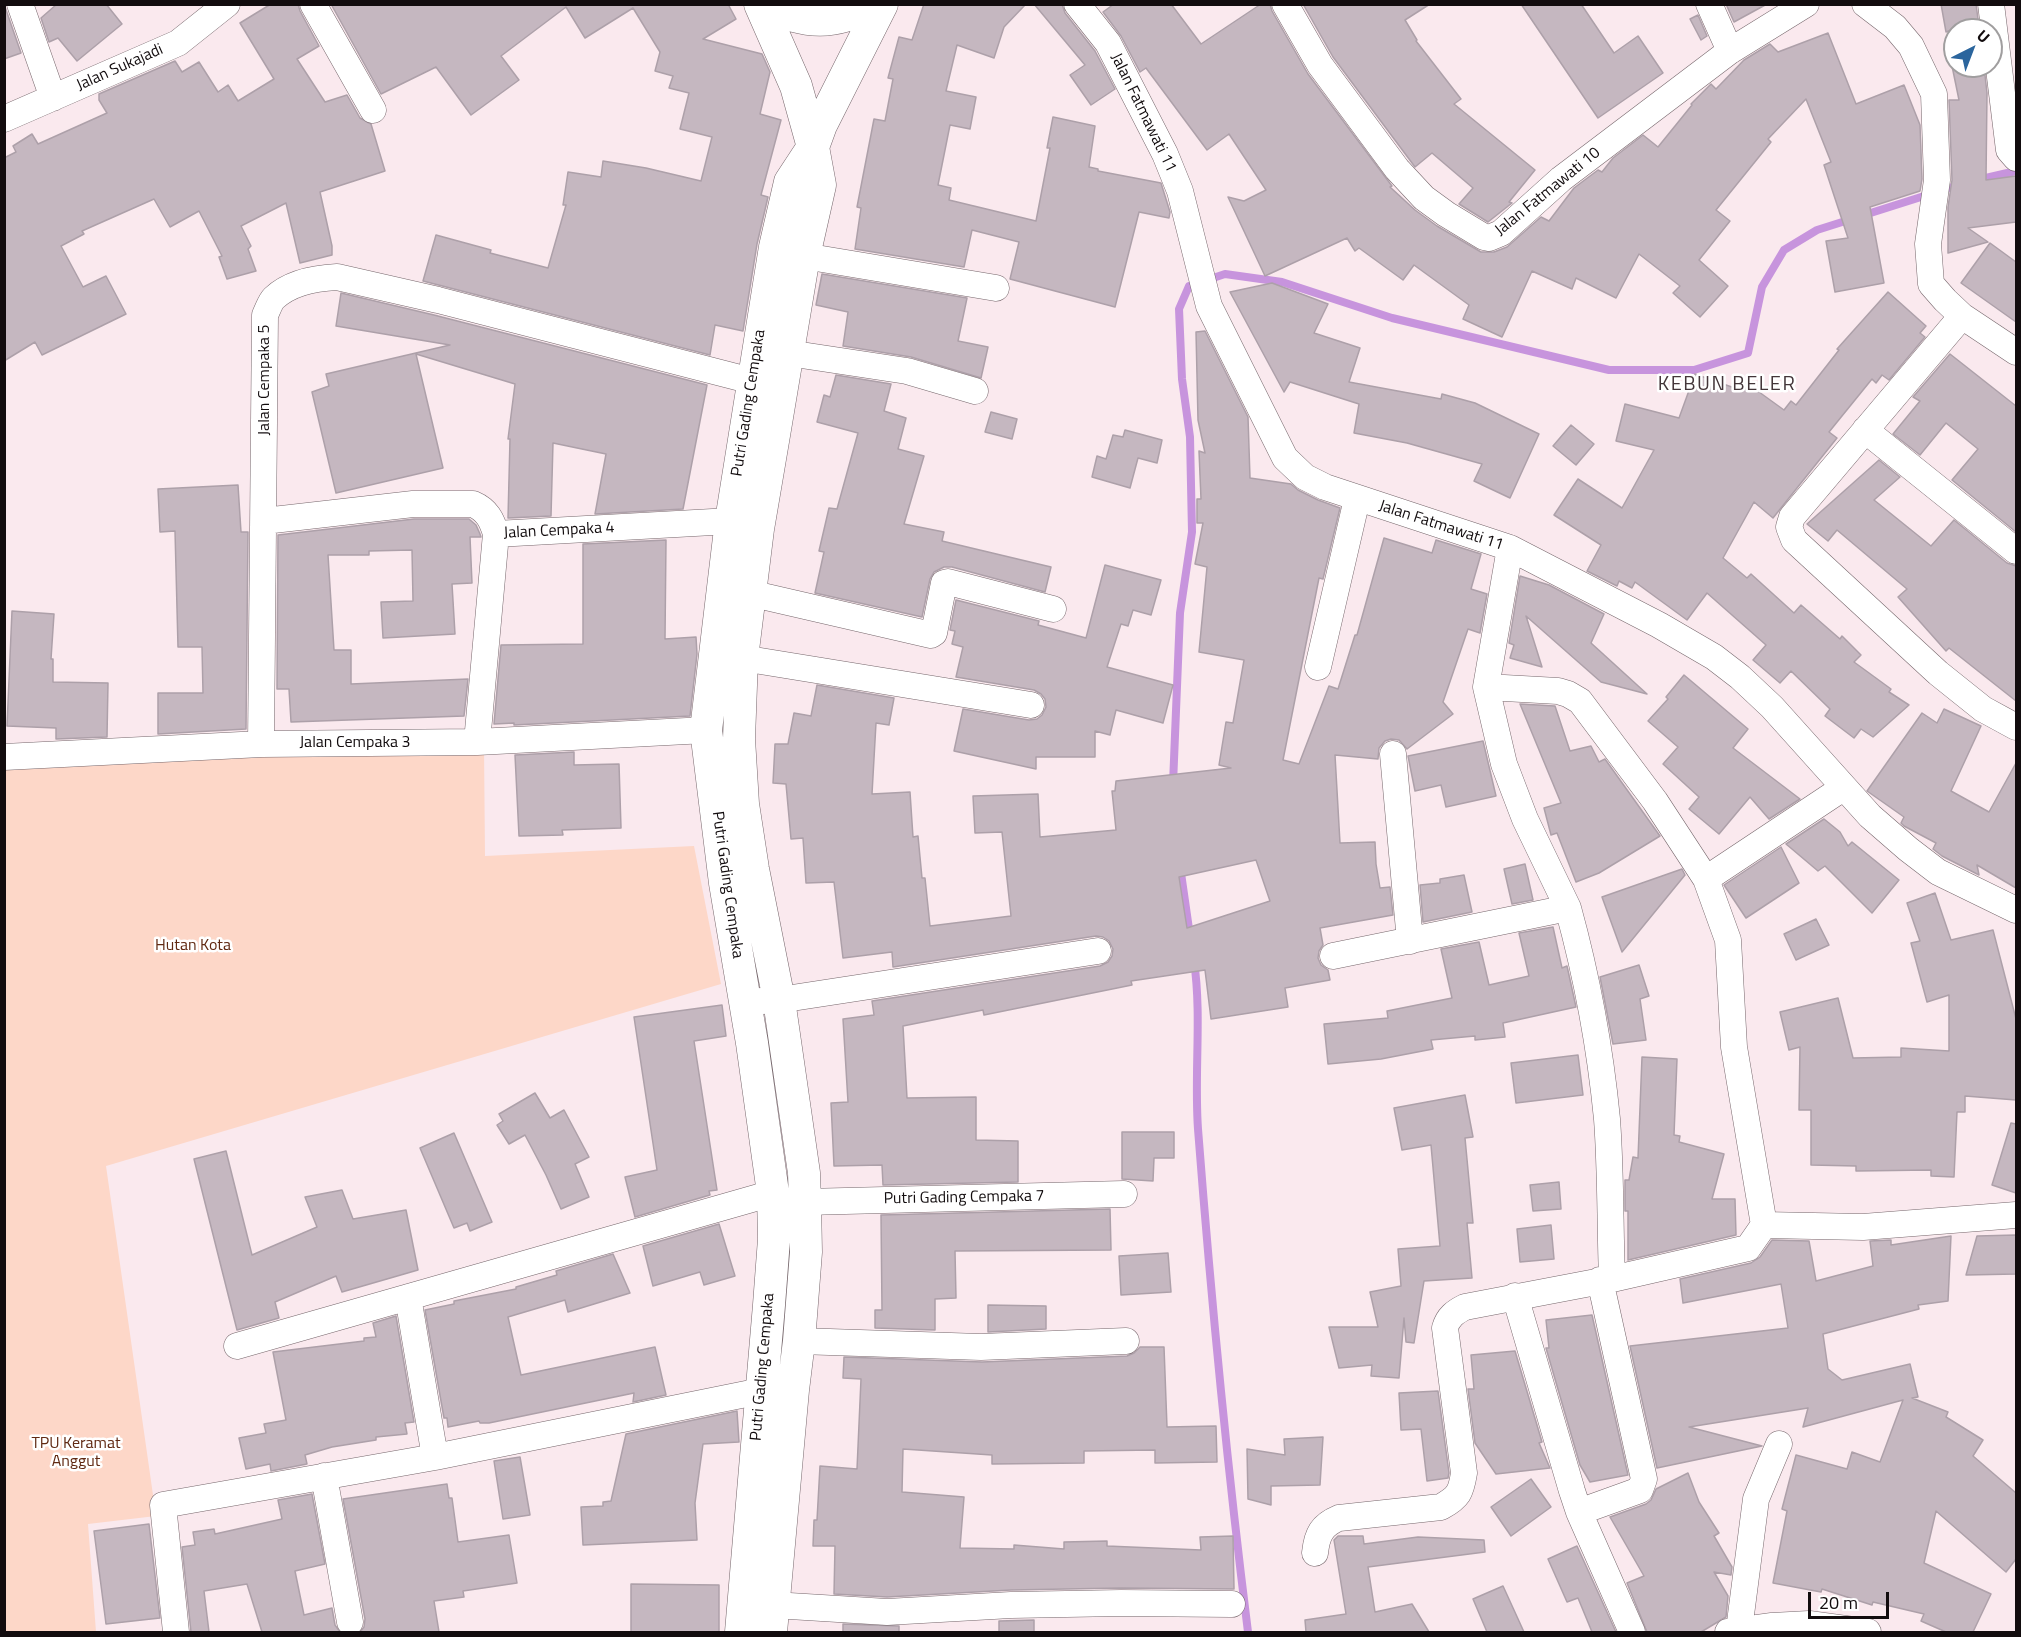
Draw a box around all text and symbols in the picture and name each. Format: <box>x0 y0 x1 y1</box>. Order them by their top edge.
north arrow <box>1943 18 2003 78</box>
text: U <box>1972 24 1996 49</box>
street label: Jalan Sukajadi <box>74 40 166 96</box>
street label: Jalan Fatmawati 11 <box>1106 50 1180 176</box>
street label: Jalan Fatmawati 10 <box>1491 144 1605 240</box>
street label: Jalan Cempaka 5 <box>255 324 275 436</box>
street label: Putri Gading Cempaka <box>728 328 770 478</box>
district label: KEBUN BELER <box>1658 373 1796 397</box>
street label: Jalan Fatmawati 11 <box>1376 497 1506 555</box>
street label: Jalan Cempaka 4 <box>503 519 615 543</box>
street label: Jalan Cempaka 3 <box>299 733 411 753</box>
street label: Putri Gading Cempaka <box>707 810 747 960</box>
park label: Hutan Kota <box>155 936 231 956</box>
street label: Putri Gading Cempaka 7 <box>883 1187 1045 1209</box>
street label: Putri Gading Cempaka <box>747 1292 779 1442</box>
park label: TPU Keramat Anggut <box>31 1434 121 1472</box>
scale bar <box>1811 1580 1892 1618</box>
text: 20 m <box>1819 1589 1858 1616</box>

